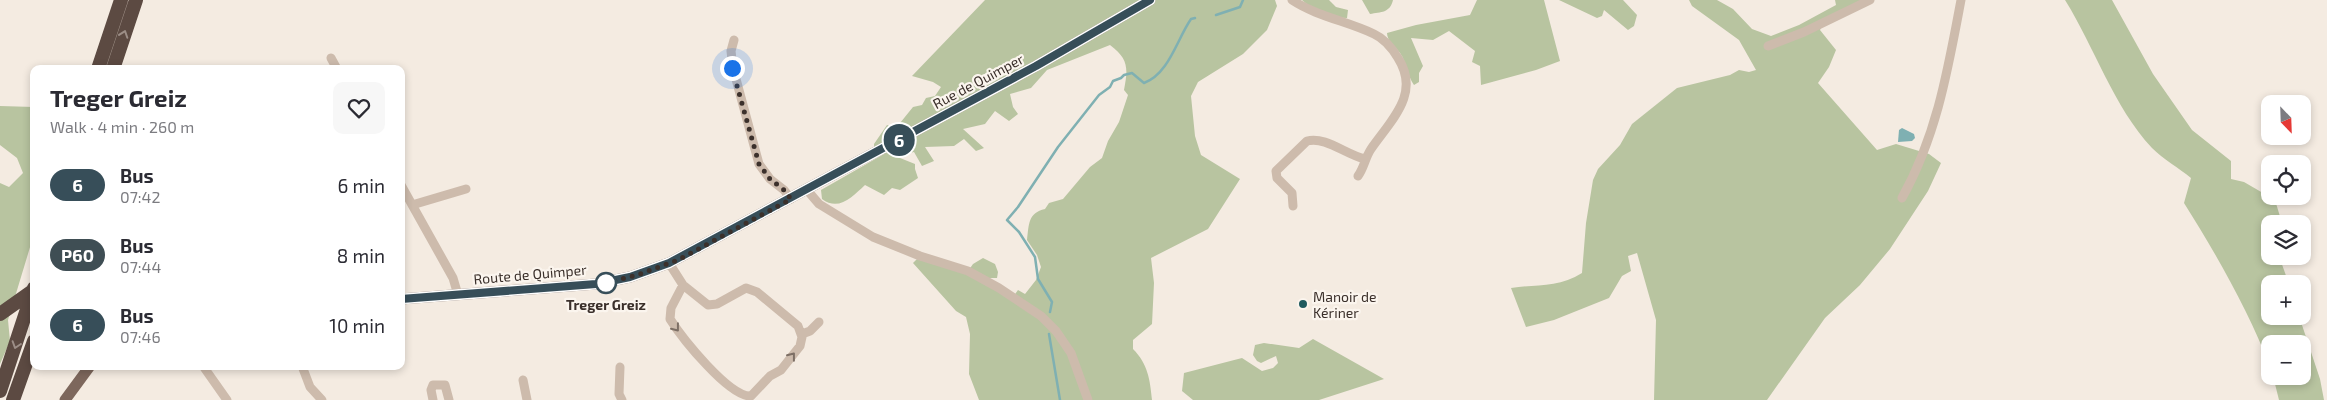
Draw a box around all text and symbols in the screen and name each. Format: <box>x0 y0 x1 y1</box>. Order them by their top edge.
one-way arrow <box>118 31 128 39</box>
street label: Rue de Quimper <box>930 50 1027 112</box>
your location <box>720 56 745 81</box>
button: heart <box>333 82 385 134</box>
text: Treger Greiz <box>50 83 187 112</box>
north arrow <box>2261 95 2311 145</box>
map controls <box>2261 95 2311 385</box>
text: Walk · 4 min · 260 m <box>50 117 194 136</box>
line badge: 6 <box>883 124 915 156</box>
text: 6 <box>894 129 904 151</box>
button: locate <box>2261 155 2311 205</box>
text: Bus <box>120 164 154 187</box>
text: 6 <box>72 174 83 196</box>
text: 6 min <box>337 174 385 197</box>
text: 07:42 <box>120 187 160 206</box>
button: layers <box>2261 215 2311 265</box>
text: Bus <box>120 234 154 257</box>
text: P60 <box>61 244 94 266</box>
text: 8 min <box>337 244 385 267</box>
text: 07:44 <box>120 257 161 276</box>
street label: Route de Quimper <box>473 261 588 287</box>
marker: Treger Greiz <box>595 272 617 294</box>
button: + <box>2261 275 2311 325</box>
place label: Manoir de Kériner <box>1313 288 1377 321</box>
place label: Treger Greiz <box>566 296 646 313</box>
marker: Manoir de Kériner <box>1297 298 1309 310</box>
text: Bus <box>120 304 154 327</box>
text: 6 <box>72 314 83 336</box>
text: 10 min <box>329 314 385 337</box>
one-way arrow <box>671 322 679 331</box>
text: 07:46 <box>120 327 161 346</box>
button: − <box>2261 335 2311 385</box>
one-way arrow <box>11 340 21 349</box>
one-way arrow <box>786 352 795 362</box>

